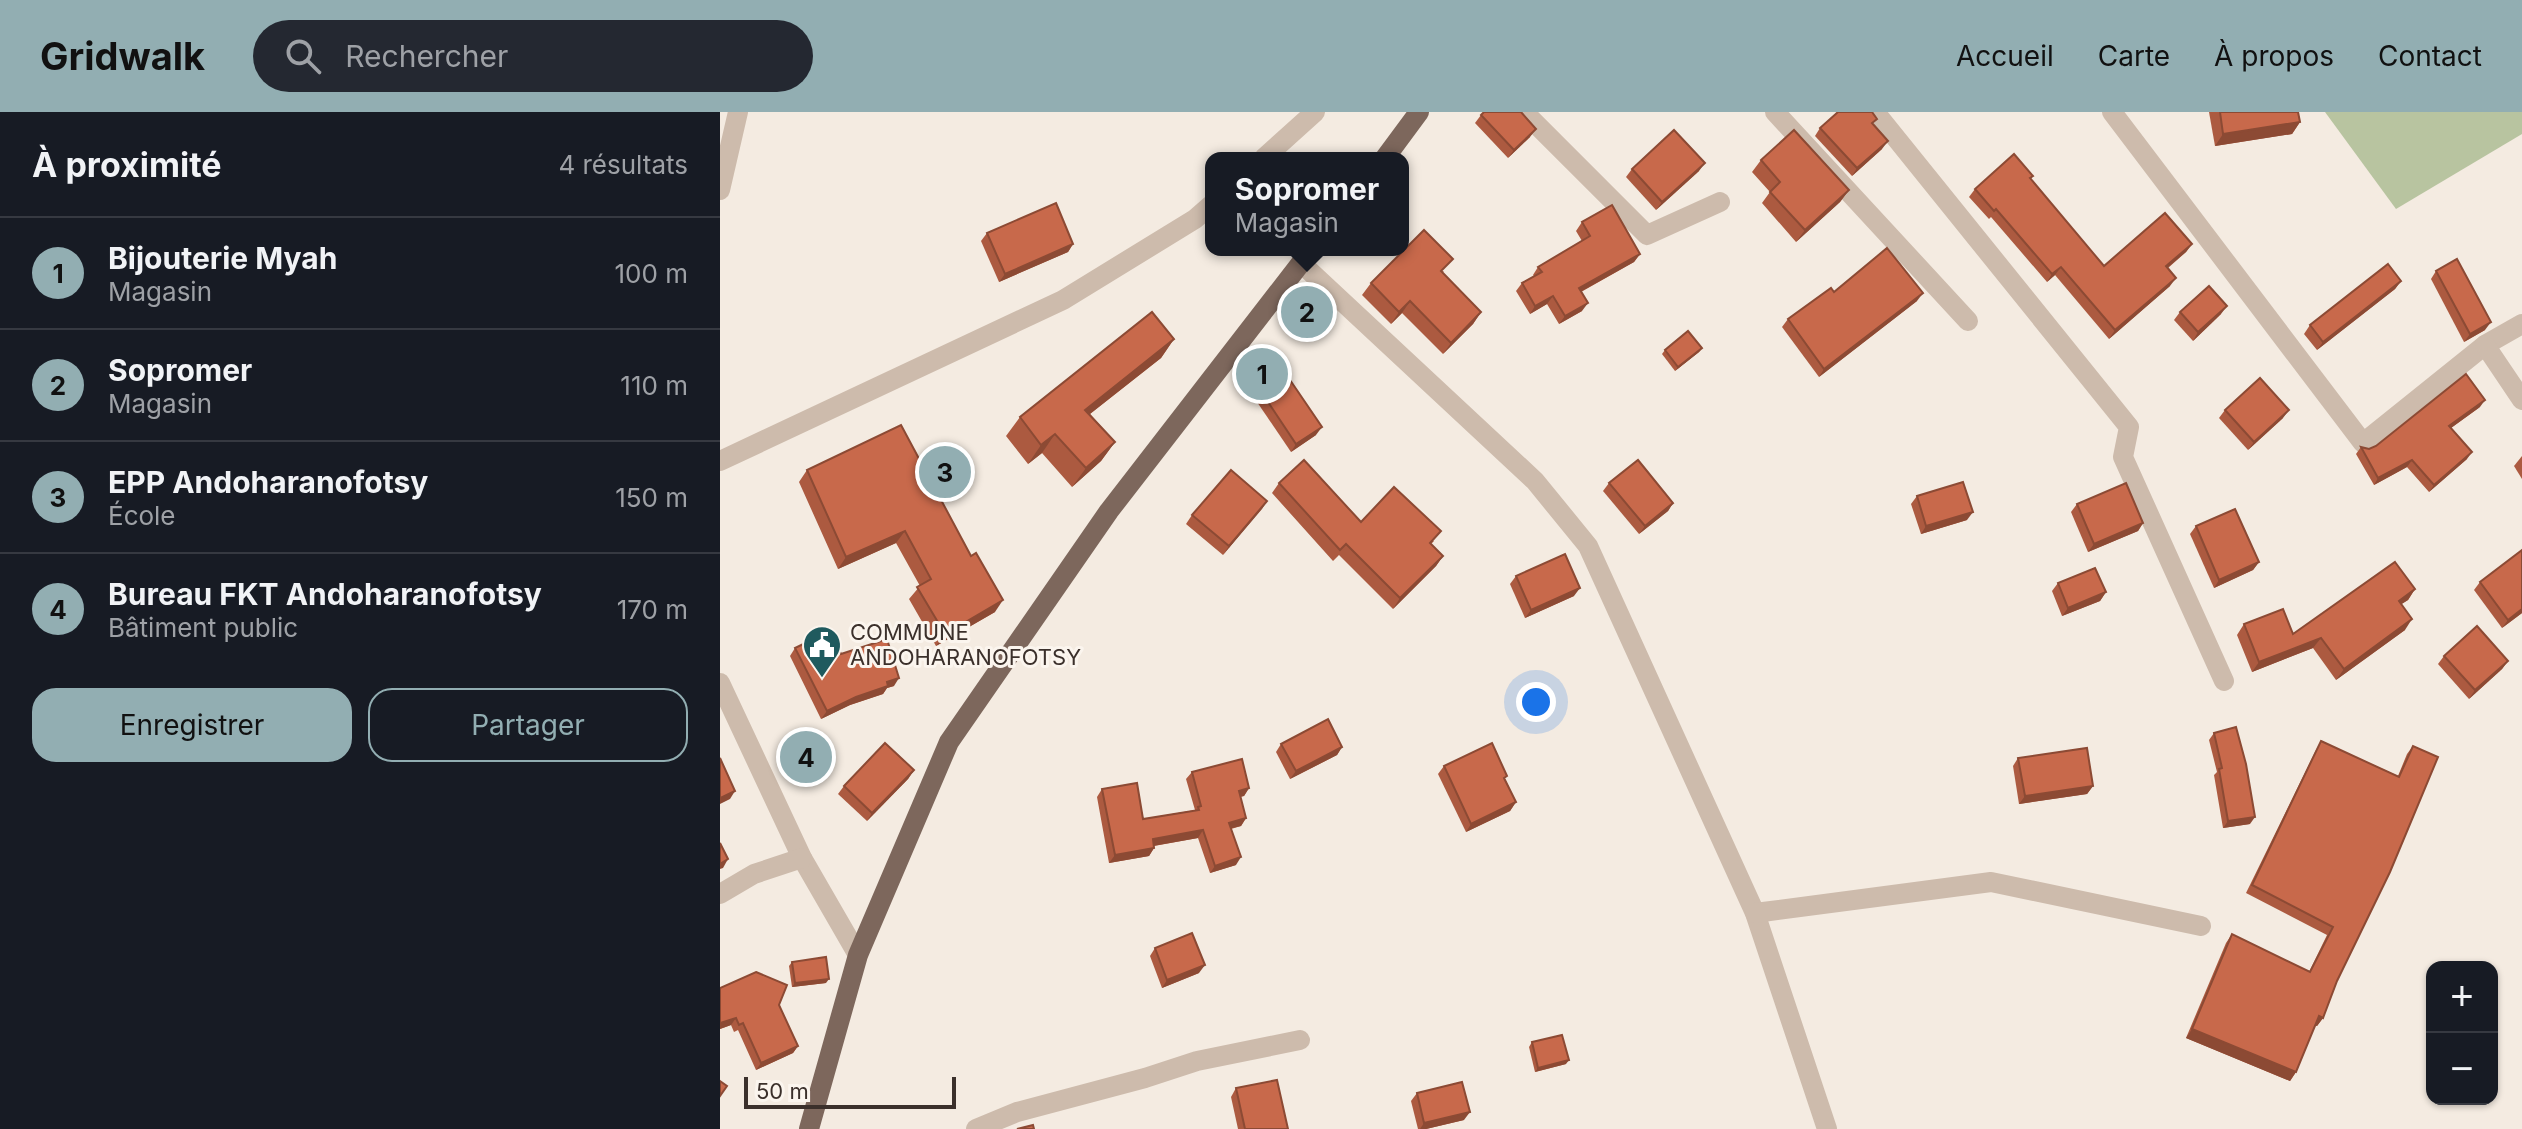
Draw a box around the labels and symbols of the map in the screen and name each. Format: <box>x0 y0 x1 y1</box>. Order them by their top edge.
pin: 2 <box>1281 282 1333 342</box>
pin: 1 <box>1236 344 1288 404</box>
pin: 3 <box>919 442 971 502</box>
place label: COMMUNE ANDOHARANOFOTSY <box>850 619 1081 670</box>
public building icon: COMMUNE ANDOHARANOFOTSY <box>801 624 843 679</box>
your location <box>1516 682 1556 722</box>
pin: 4 <box>780 727 832 787</box>
scale bar <box>744 1073 956 1109</box>

